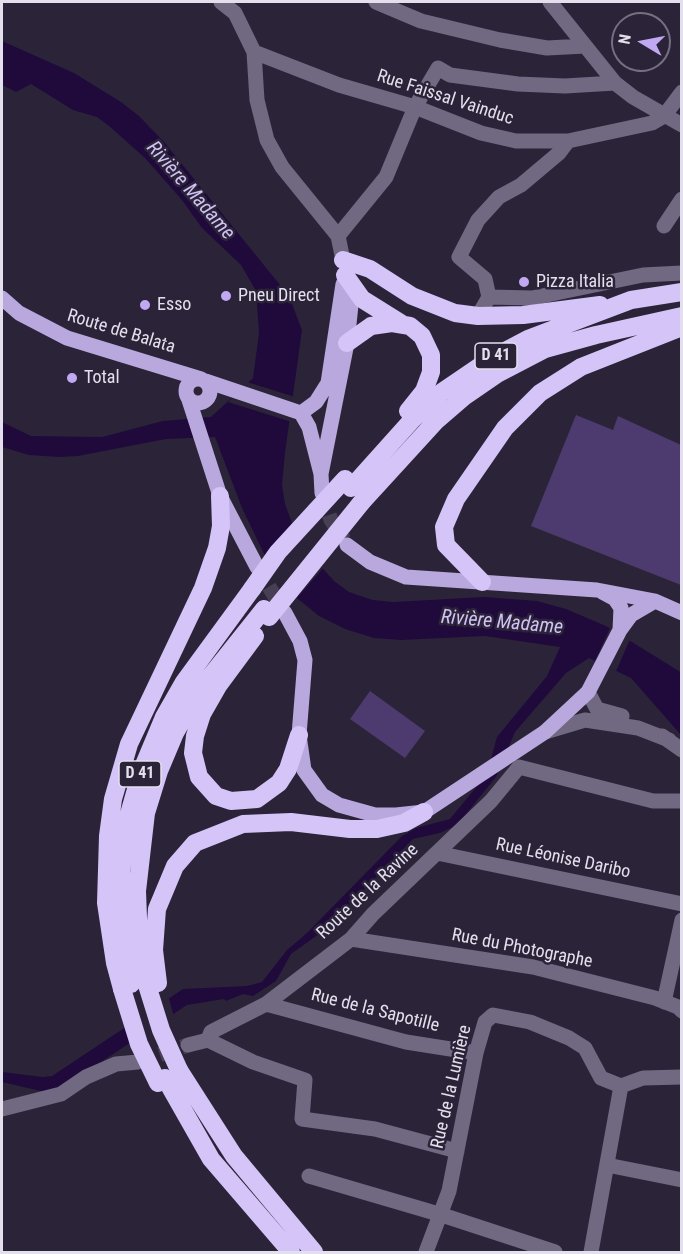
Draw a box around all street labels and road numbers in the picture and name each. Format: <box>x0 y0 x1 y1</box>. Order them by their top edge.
street label: Rue Faissal Vainduc <box>374 66 516 130</box>
street label: Route de Balata <box>64 305 178 359</box>
road number: D 41 <box>475 343 517 369</box>
road number: D 41 <box>119 761 161 787</box>
street label: Rue Léonise Daribo <box>494 834 632 884</box>
street label: Route de la Ravine <box>313 840 423 944</box>
street label: Rue du Photographe <box>450 925 594 973</box>
street label: Rue de la Sapotille <box>309 985 441 1037</box>
street label: Rue de la Lumière <box>427 1023 477 1151</box>

